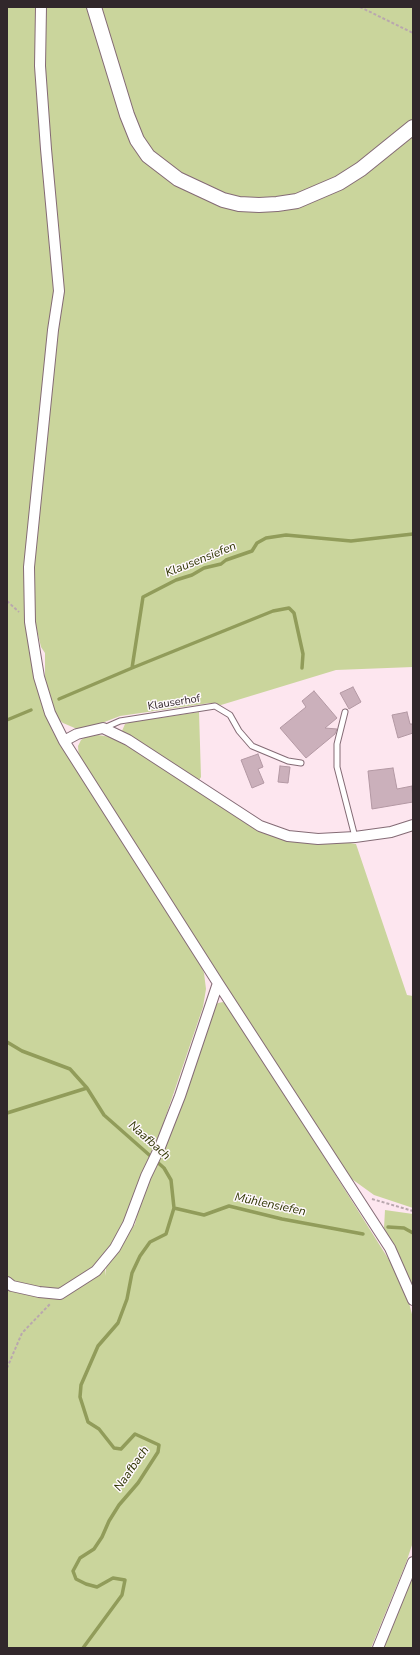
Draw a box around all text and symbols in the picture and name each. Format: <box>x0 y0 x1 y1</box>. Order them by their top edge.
water label: Klausensiefen <box>163 539 239 581</box>
street label: Klauserhof <box>147 692 201 714</box>
water label: Naafbach <box>125 1118 173 1164</box>
water label: Mühlensiefen <box>233 1190 307 1220</box>
water label: Naafbach <box>111 1444 153 1494</box>

